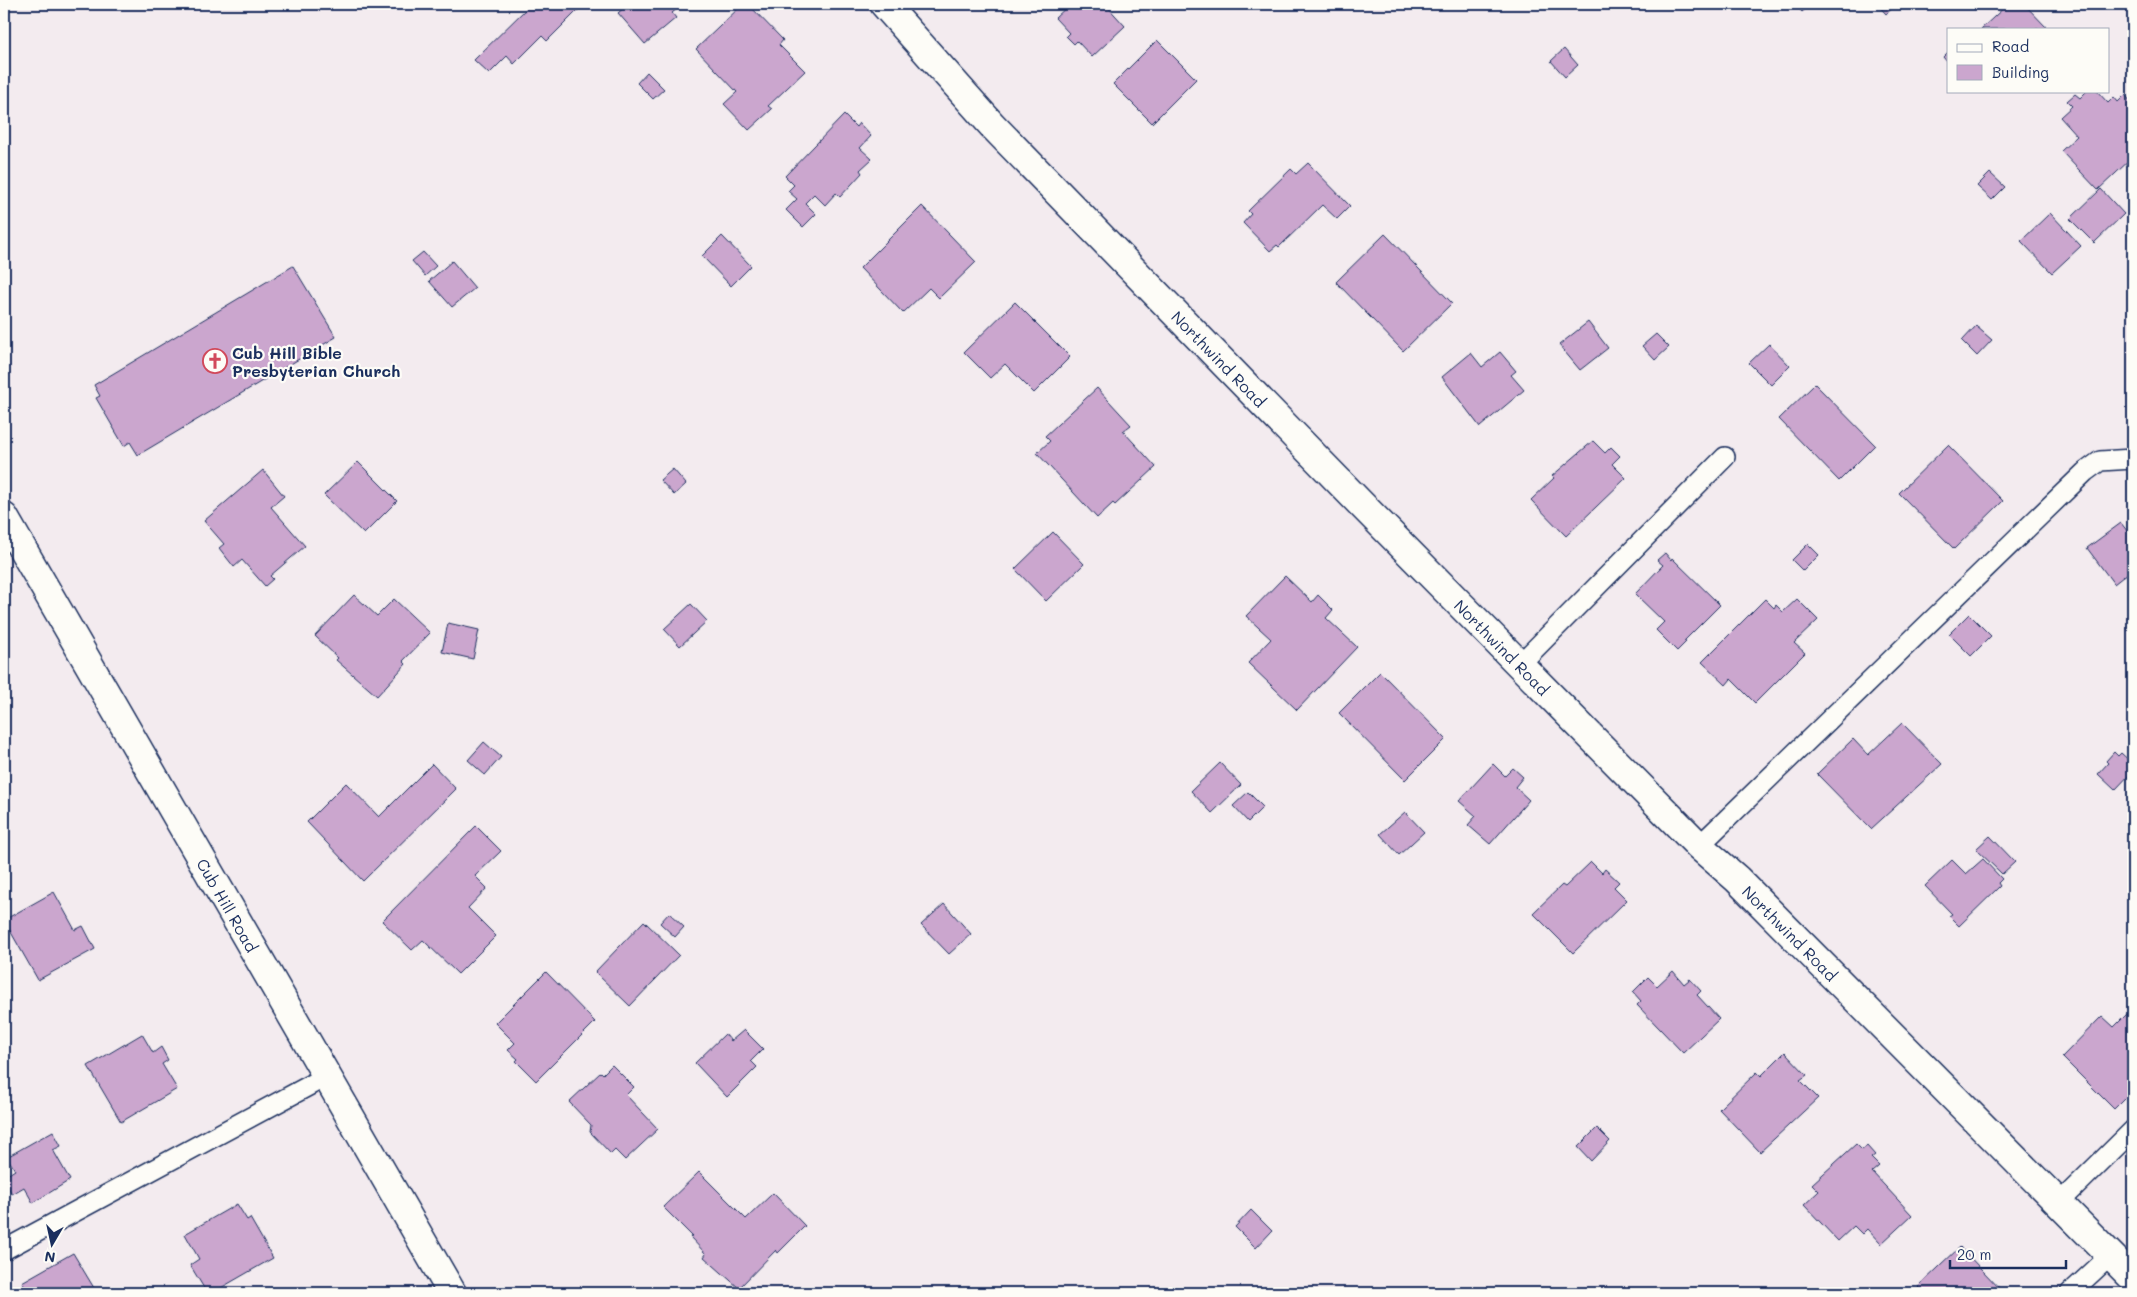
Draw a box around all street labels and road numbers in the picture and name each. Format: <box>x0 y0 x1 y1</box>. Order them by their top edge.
street label: Northwind Road <box>1168 306 1271 411</box>
street label: Northwind Road <box>1450 594 1554 699</box>
street label: Cub Hill Road <box>193 854 263 956</box>
street label: Northwind Road <box>1738 880 1842 985</box>

